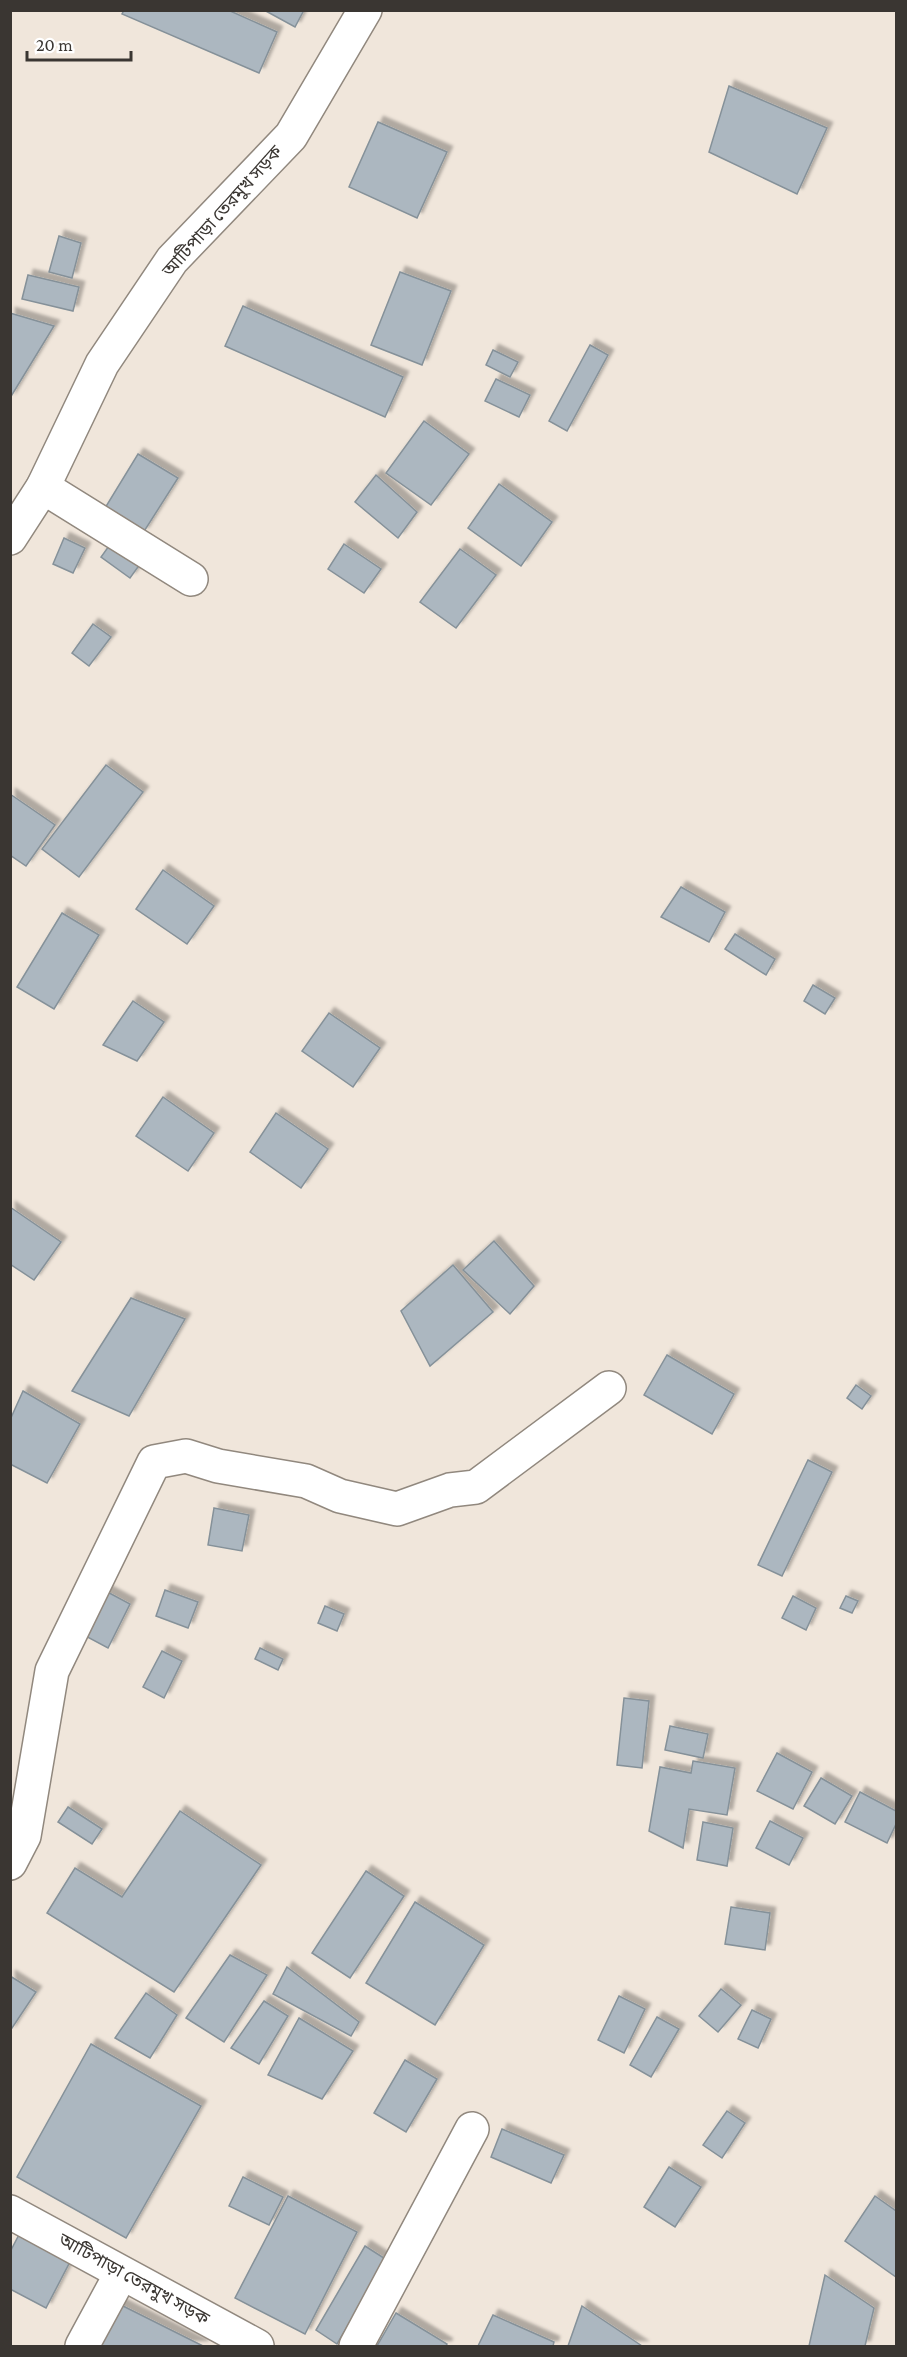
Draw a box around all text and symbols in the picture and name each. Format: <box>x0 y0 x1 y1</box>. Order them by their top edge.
scale bar <box>27 24 130 62</box>
text: 20 m <box>36 35 73 55</box>
street label: আটিপাড়া তেরমুখ সড়ক <box>157 141 287 282</box>
street label: আটিপাড়া তেরমুখ সড়ক <box>54 2229 213 2330</box>

